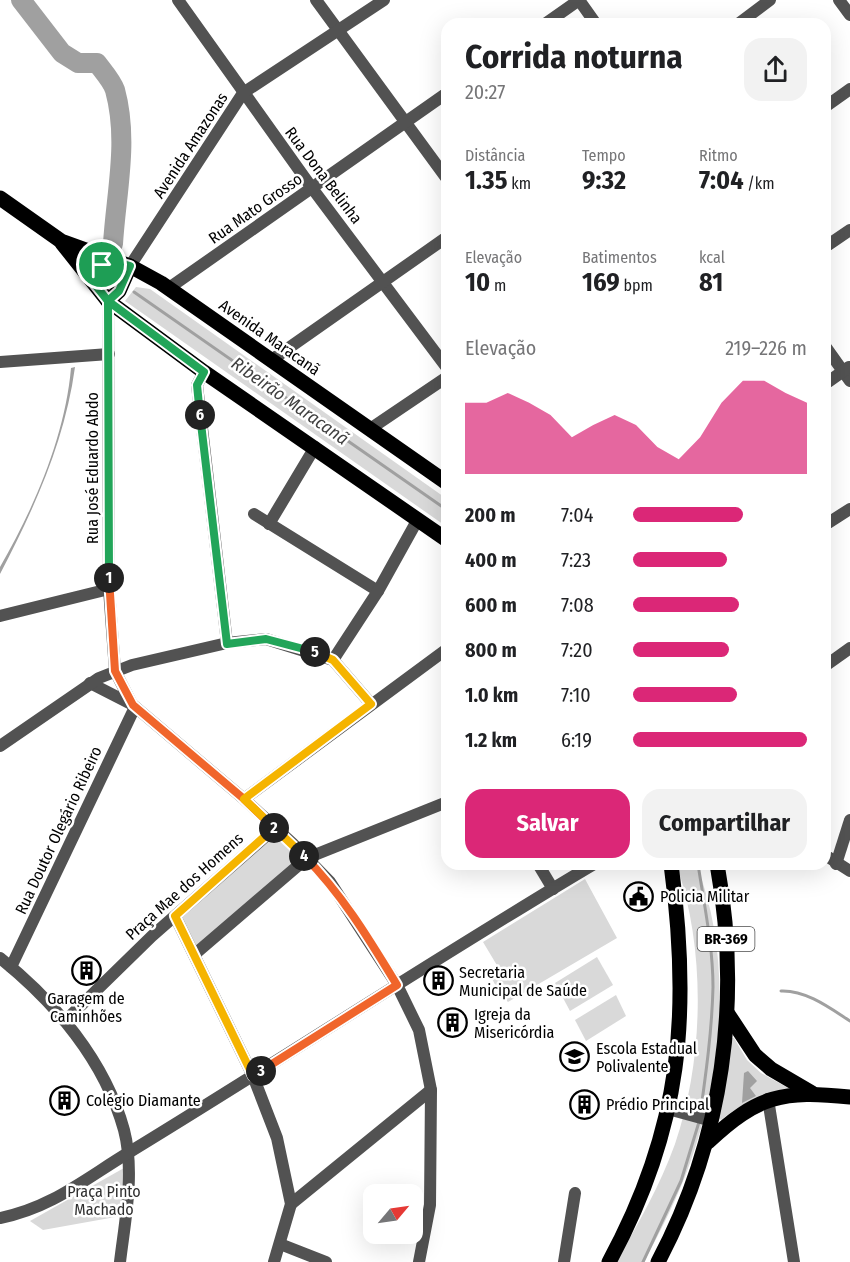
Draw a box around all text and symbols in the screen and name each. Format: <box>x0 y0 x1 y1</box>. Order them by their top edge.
text: Corrida noturna <box>465 37 683 77</box>
button: share <box>744 38 807 101</box>
text: 20:27 <box>465 80 505 104</box>
street label: Avenida Amazonas <box>149 89 232 202</box>
street label: Rua Dona Belinha <box>281 123 366 227</box>
text: Distância <box>465 146 525 165</box>
text: Tempo <box>582 146 626 165</box>
text: Ritmo <box>699 146 738 165</box>
text: 1.35 <box>465 165 507 196</box>
text: 9:32 <box>582 165 626 196</box>
text: 7:04 <box>699 165 744 196</box>
street label: Rua Mato Grosso <box>205 169 306 248</box>
text: km <box>507 174 531 193</box>
text: /km <box>744 174 775 193</box>
pin <box>76 239 127 290</box>
icon: arrive <box>85 248 118 281</box>
text: Elevação <box>465 248 522 267</box>
text: Batimentos <box>582 248 657 267</box>
text: kcal <box>699 248 725 267</box>
text: 10 <box>465 267 490 298</box>
text: 169 <box>582 267 620 298</box>
text: 81 <box>699 267 723 298</box>
text: m <box>490 276 506 295</box>
text: bpm <box>620 276 653 295</box>
street label: Avenida Maracanã <box>216 296 324 379</box>
text: Elevação <box>465 336 536 360</box>
text: 219–226 m <box>725 336 807 360</box>
water label: Ribeirão Maracanã <box>227 352 353 450</box>
street label: Rua José Eduardo Abdo <box>83 392 102 544</box>
pin: 6 <box>185 400 215 430</box>
text: 6 <box>196 405 204 424</box>
text: 200 m <box>465 503 516 527</box>
text: 7:04 <box>561 503 593 527</box>
text: 400 m <box>465 548 517 572</box>
text: 7:23 <box>561 548 591 572</box>
pin: 1 <box>94 563 124 593</box>
text: 1 <box>106 568 112 587</box>
text: 600 m <box>465 593 517 617</box>
text: 7:08 <box>561 593 594 617</box>
pin: 5 <box>300 637 330 667</box>
text: 800 m <box>465 638 517 662</box>
text: 7:20 <box>561 638 593 662</box>
text: 5 <box>311 642 319 661</box>
text: 1.0 km <box>465 683 518 707</box>
text: 7:10 <box>561 683 591 707</box>
text: 1.2 km <box>465 728 517 752</box>
text: 6:19 <box>561 728 592 752</box>
street label: Rua Doutor Olegário Ribeiro <box>11 743 106 917</box>
button: Salvar <box>465 789 630 858</box>
button: Compartilhar <box>642 789 807 858</box>
pin: 2 <box>259 813 289 843</box>
text: 2 <box>270 818 278 837</box>
street label: Praça Mae dos Homens <box>122 829 247 944</box>
pin: 4 <box>289 841 319 871</box>
text: 4 <box>300 846 308 865</box>
public building icon: Policia Militar <box>623 880 655 912</box>
place label: Policia Militar <box>660 887 750 906</box>
road number: BR-369 <box>698 927 754 951</box>
building icon: Garagem de Caminhões <box>70 954 102 986</box>
place label: Secretaria Municipal de Saúde <box>459 963 587 1000</box>
building icon: Secretaria Municipal de Saúde <box>422 965 454 997</box>
place label: Garagem de Caminhões <box>47 989 125 1026</box>
place label: Igreja da Misericórdia <box>474 1005 554 1042</box>
building icon: Igreja da Misericórdia <box>437 1007 469 1039</box>
place label: Escola Estadual Polivalente <box>596 1039 697 1076</box>
school or university icon: Escola Estadual Polivalente <box>559 1041 591 1073</box>
pin: 3 <box>246 1056 276 1086</box>
text: 3 <box>257 1061 265 1080</box>
building icon: Colégio Diamante <box>49 1084 81 1116</box>
building icon: Prédio Principal <box>569 1088 601 1120</box>
place label: Colégio Diamante <box>86 1091 201 1110</box>
place label: Prédio Principal <box>606 1095 709 1114</box>
park label: Praça Pinto Machado <box>67 1182 141 1219</box>
north arrow <box>363 1184 423 1244</box>
map controls <box>363 1184 423 1244</box>

